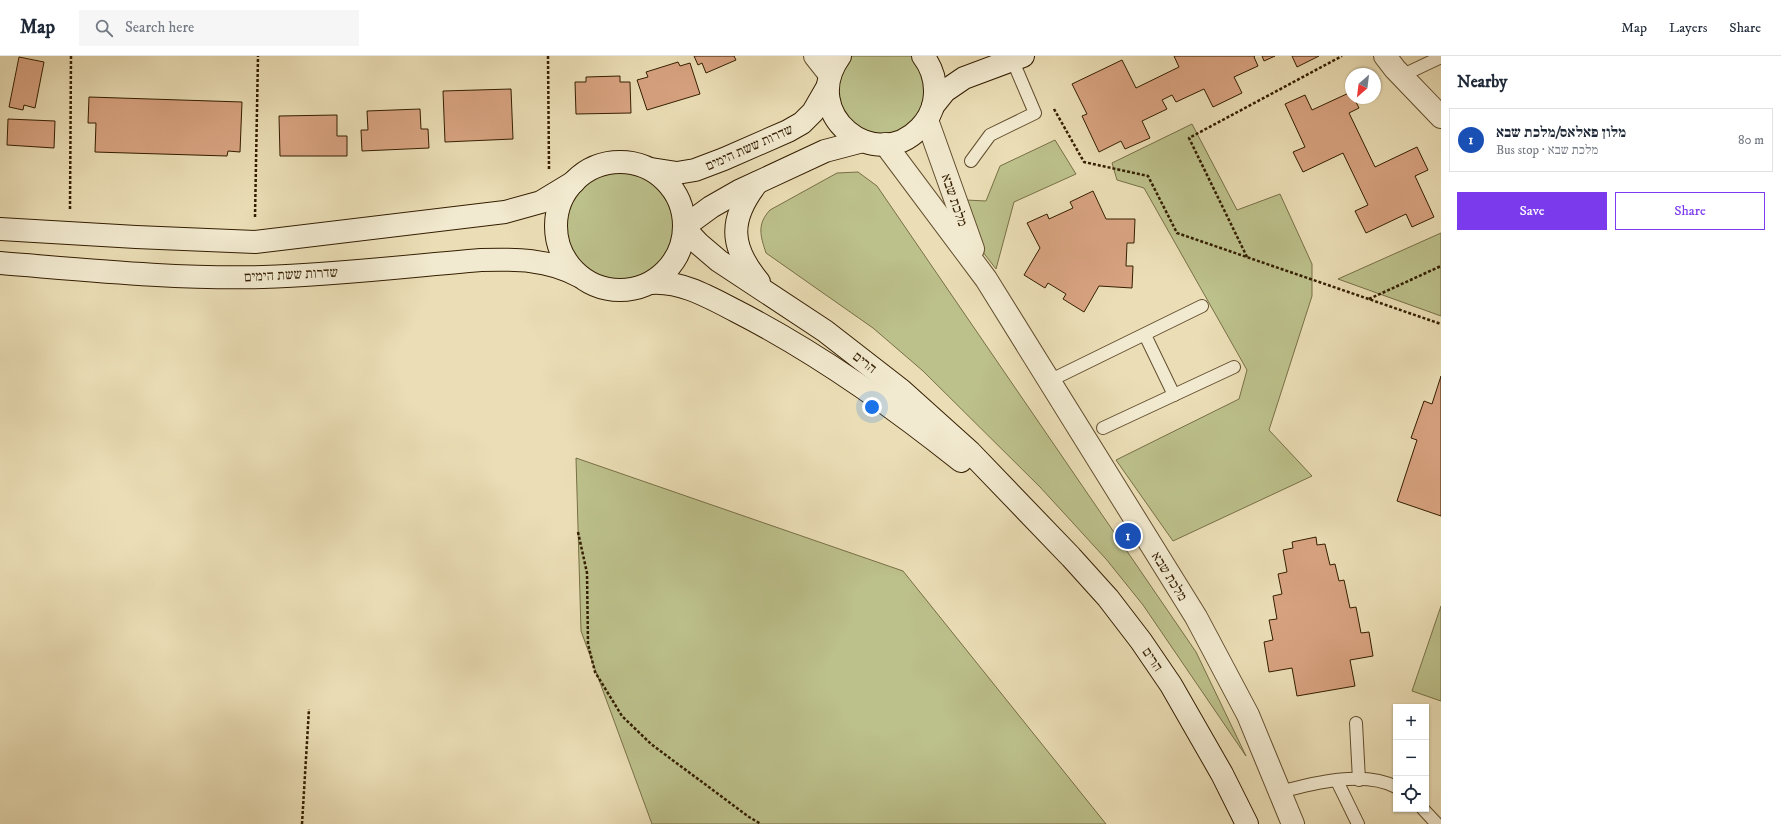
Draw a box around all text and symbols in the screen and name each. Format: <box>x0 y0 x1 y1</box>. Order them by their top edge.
search box <box>79 10 359 46</box>
text: Map <box>20 16 55 39</box>
icon: search <box>93 17 115 39</box>
text: Search here <box>125 18 194 37</box>
text: Map <box>1621 19 1647 37</box>
text: Layers <box>1669 19 1707 37</box>
text: Share <box>1729 19 1761 37</box>
north arrow <box>1345 68 1381 104</box>
text: Nearby <box>1457 71 1507 93</box>
street label: שדרות ששת הימים <box>703 120 797 175</box>
text: מלון פאלאס/מלכת שבא <box>1496 123 1626 142</box>
text: 1 <box>1469 132 1473 148</box>
text: 80 m <box>1738 132 1764 148</box>
text: Bus stop · מלכת שבא <box>1496 142 1598 158</box>
street label: מלכת שבא <box>937 172 971 229</box>
button: Save <box>1457 192 1607 230</box>
button: Share <box>1615 192 1765 230</box>
street label: שדרות ששת הימים <box>243 264 339 286</box>
street label: הרים <box>849 348 880 378</box>
your location <box>862 397 882 417</box>
pin: 1 <box>1115 521 1141 551</box>
street label: מלכת שבא <box>1147 549 1191 604</box>
street label: הרים <box>1138 644 1167 675</box>
map controls <box>1393 704 1429 812</box>
button: + <box>1393 704 1429 740</box>
button: − <box>1393 740 1429 776</box>
button: locate <box>1393 776 1429 812</box>

